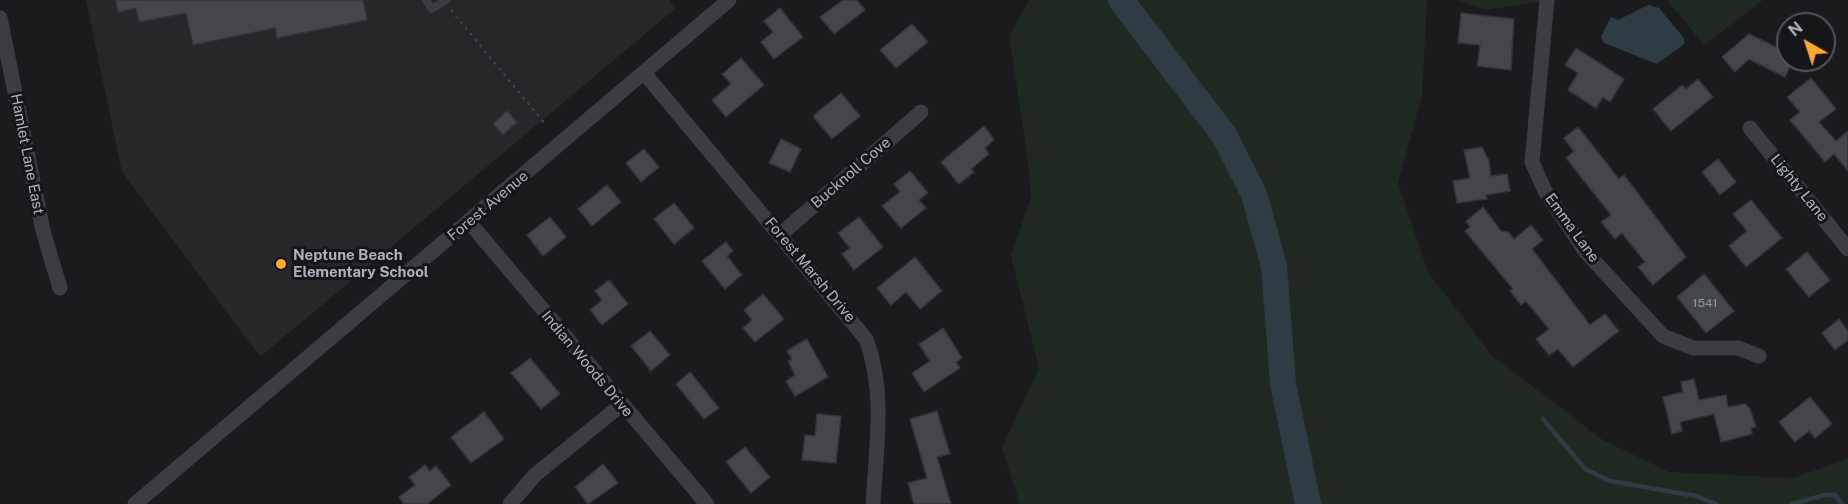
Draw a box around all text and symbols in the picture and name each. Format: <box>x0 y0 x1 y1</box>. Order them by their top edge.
north arrow <box>1776 12 1836 72</box>
text: N <box>1785 18 1806 41</box>
street label: Hamlet Lane East <box>6 92 48 216</box>
street label: Bucknoll Cove <box>808 134 894 212</box>
street label: Lighty Lane <box>1766 151 1832 225</box>
street label: Forest Avenue <box>444 167 532 245</box>
street label: Emma Lane <box>1541 190 1603 266</box>
street label: Forest Marsh Drive <box>761 214 859 326</box>
place label: Neptune Beach Elementary School <box>293 246 429 281</box>
marker: Neptune Beach Elementary School <box>274 257 288 271</box>
house number: 1541 <box>1693 296 1717 310</box>
street label: Indian Woods Drive <box>537 307 637 421</box>

